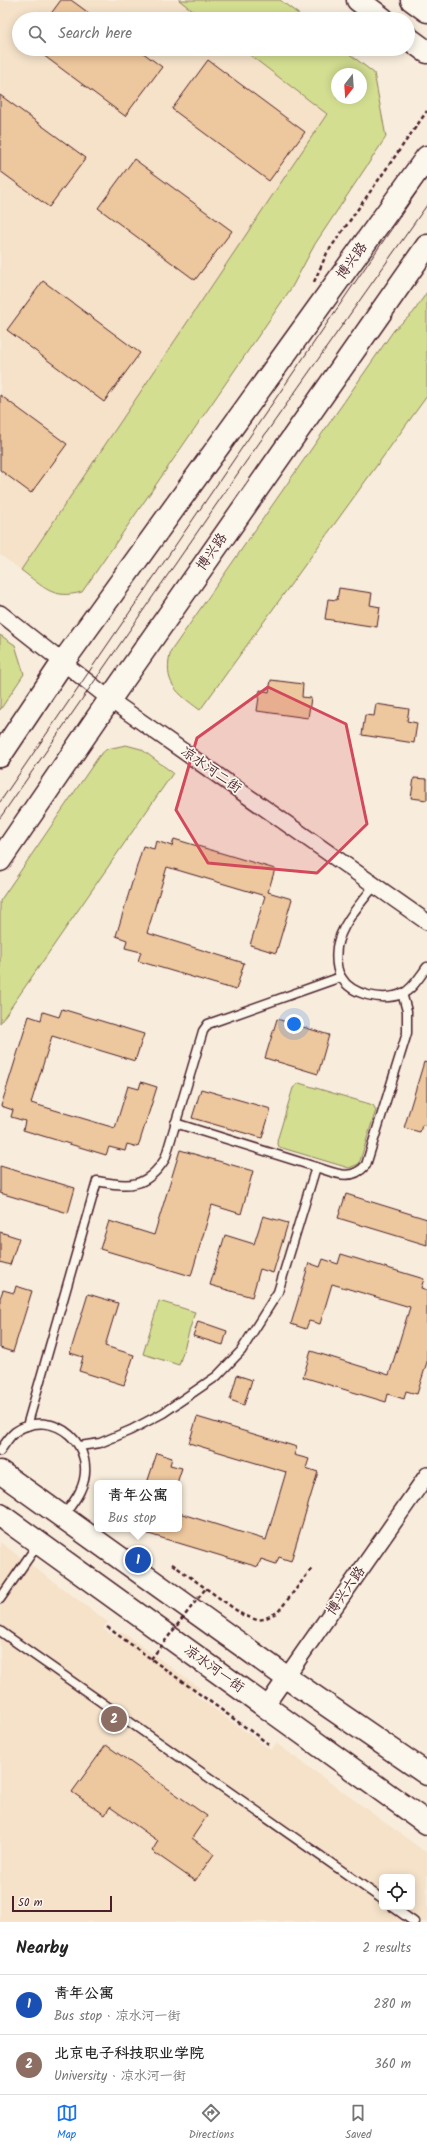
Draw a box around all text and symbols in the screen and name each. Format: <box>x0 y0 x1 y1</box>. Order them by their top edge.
search box <box>12 12 415 56</box>
text: Search here <box>58 22 132 46</box>
icon: search <box>26 23 48 45</box>
north arrow <box>331 68 367 104</box>
street label: 博兴路 <box>331 238 373 284</box>
street label: 博兴路 <box>191 528 233 576</box>
street label: 凉水河二街 <box>176 741 246 799</box>
your location <box>284 1014 304 1034</box>
popup <box>94 1480 182 1532</box>
text: 青年公寓 <box>108 1484 168 1508</box>
text: Bus stop <box>108 1508 156 1529</box>
pin: 1 <box>125 1545 151 1575</box>
street label: 博兴六路 <box>321 1562 371 1620</box>
street label: 凉水河一街 <box>179 1640 249 1698</box>
pin: 2 <box>101 1704 127 1734</box>
map controls <box>379 1874 415 1910</box>
button: locate <box>379 1874 415 1910</box>
scale bar <box>12 1894 112 1913</box>
text: 50 m <box>18 1894 43 1912</box>
text: Nearby <box>16 1935 68 1962</box>
text: 2 results <box>363 1938 411 1959</box>
text: 青年公寓 <box>54 1982 114 2006</box>
text: 1 <box>27 1994 31 2015</box>
text: 280 m <box>374 1994 411 2015</box>
text: Bus stop · 凉水河一街 <box>54 2006 180 2027</box>
text: 北京电子科技职业学院 <box>54 2042 204 2066</box>
text: 2 <box>25 2054 33 2075</box>
text: 360 m <box>374 2054 411 2075</box>
text: University · 凉水河一街 <box>54 2066 186 2087</box>
tab: Map <box>56 2102 78 2144</box>
tab: Directions <box>189 2102 234 2144</box>
tab: Saved <box>345 2102 371 2144</box>

